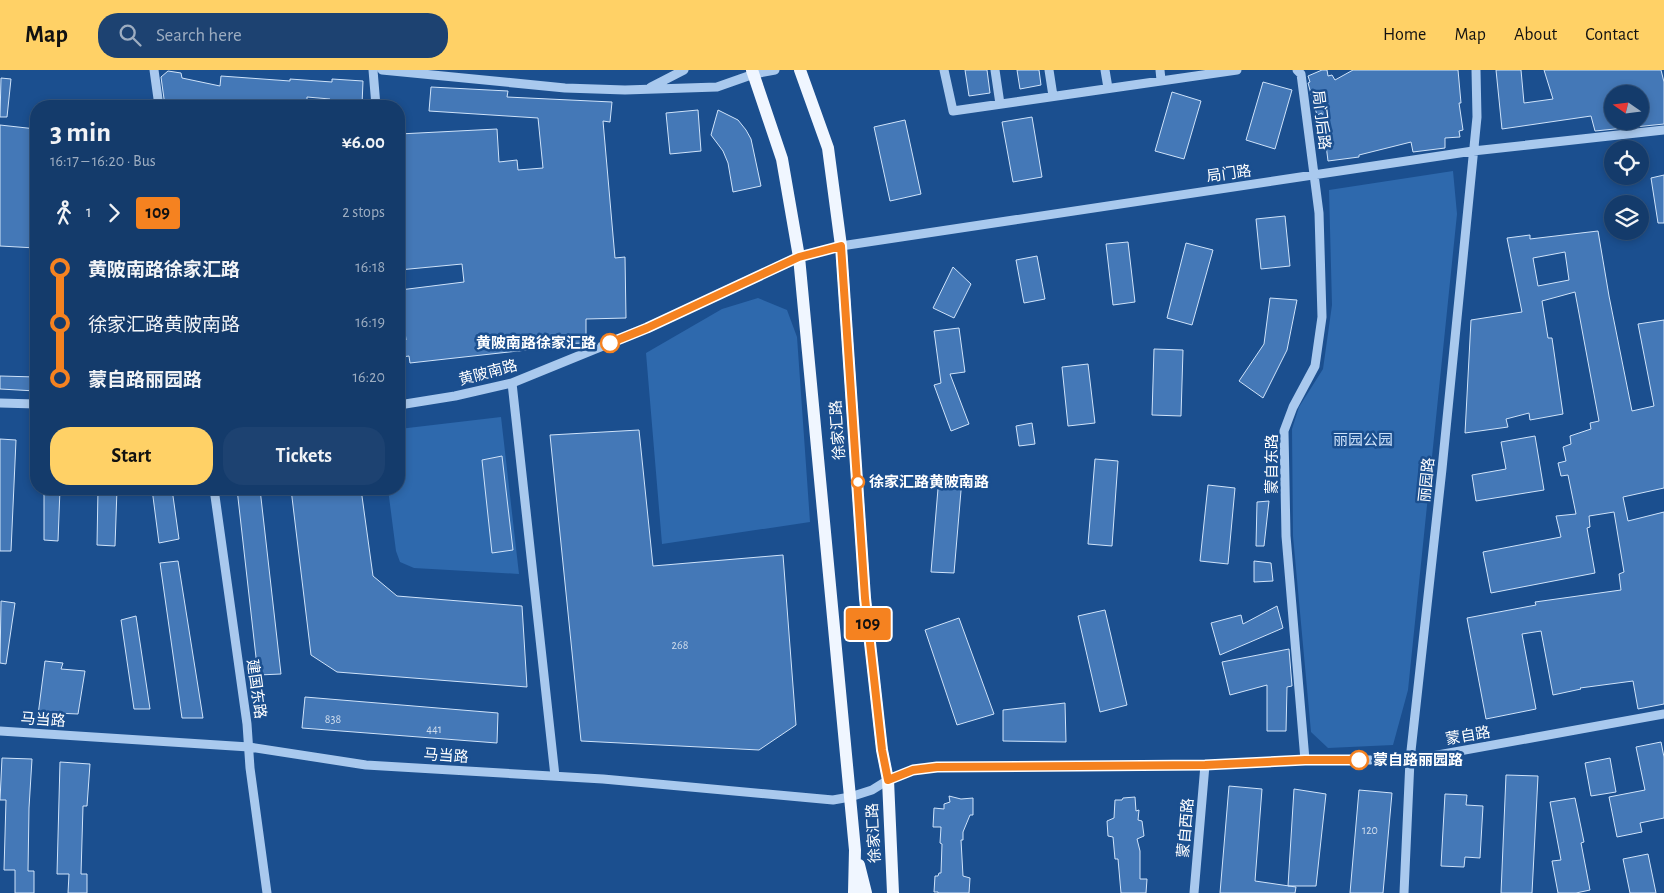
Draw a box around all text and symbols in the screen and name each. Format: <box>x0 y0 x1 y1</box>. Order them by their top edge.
search box <box>98 13 448 58</box>
icon: search <box>116 21 144 49</box>
text: Map <box>25 23 68 47</box>
text: Search here <box>156 26 242 45</box>
text: Home <box>1383 26 1426 44</box>
text: Map <box>1454 26 1486 44</box>
text: About <box>1514 26 1557 44</box>
text: Contact <box>1585 26 1639 44</box>
north arrow <box>1604 85 1649 130</box>
map controls <box>1604 85 1649 240</box>
street label: 局门后路 <box>1310 89 1333 151</box>
text: 3 min <box>50 119 111 147</box>
text: ¥6.00 <box>342 133 385 152</box>
button: locate <box>1604 140 1649 185</box>
text: 16:17 – 16:20 · Bus <box>50 153 156 169</box>
street label: 局门路 <box>1206 162 1252 185</box>
button: layers <box>1604 195 1649 240</box>
icon: walk <box>50 199 78 227</box>
icon: forward <box>100 199 128 227</box>
text: 1 <box>86 204 92 220</box>
text: 109 <box>146 204 170 222</box>
text: 2 stops <box>342 204 385 220</box>
text: 16:18 <box>355 259 385 275</box>
text: 黄陂南路徐家汇路 <box>88 261 240 280</box>
text: 16:19 <box>355 314 385 330</box>
text: 徐家汇路黄陂南路 <box>88 316 240 335</box>
marker: 黄陂南路徐家汇路 <box>600 333 620 353</box>
place label: 黄陂南路徐家汇路 <box>476 335 596 351</box>
street label: 黄陂南路 <box>457 357 519 388</box>
text: 16:20 <box>353 369 385 385</box>
text: 蒙自路丽园路 <box>88 371 202 390</box>
street label: 徐家汇路 <box>827 400 848 461</box>
button: Start <box>50 427 213 485</box>
button: Tickets <box>223 427 385 485</box>
park label: 丽园公园 <box>1333 432 1393 448</box>
street label: 蒙自东路 <box>1263 434 1280 494</box>
street label: 丽园路 <box>1416 457 1437 503</box>
place label: 徐家汇路黄陂南路 <box>869 474 989 490</box>
marker: 徐家汇路黄陂南路 <box>851 475 865 489</box>
line badge: 109 <box>839 608 897 640</box>
text: 109 <box>856 615 880 633</box>
house number: 268 <box>672 639 689 651</box>
street label: 建国东路 <box>244 658 269 720</box>
street label: 马当路 <box>20 710 66 729</box>
house number: 838 <box>325 713 341 725</box>
house number: 441 <box>426 723 442 735</box>
street label: 蒙自路 <box>1444 723 1491 747</box>
street label: 马当路 <box>423 746 469 765</box>
marker: 蒙自路丽园路 <box>1349 750 1369 770</box>
place label: 蒙自路丽园路 <box>1373 751 1463 768</box>
street label: 蒙自西路 <box>1174 797 1196 859</box>
street label: 徐家汇路 <box>864 803 883 863</box>
house number: 120 <box>1362 824 1378 836</box>

